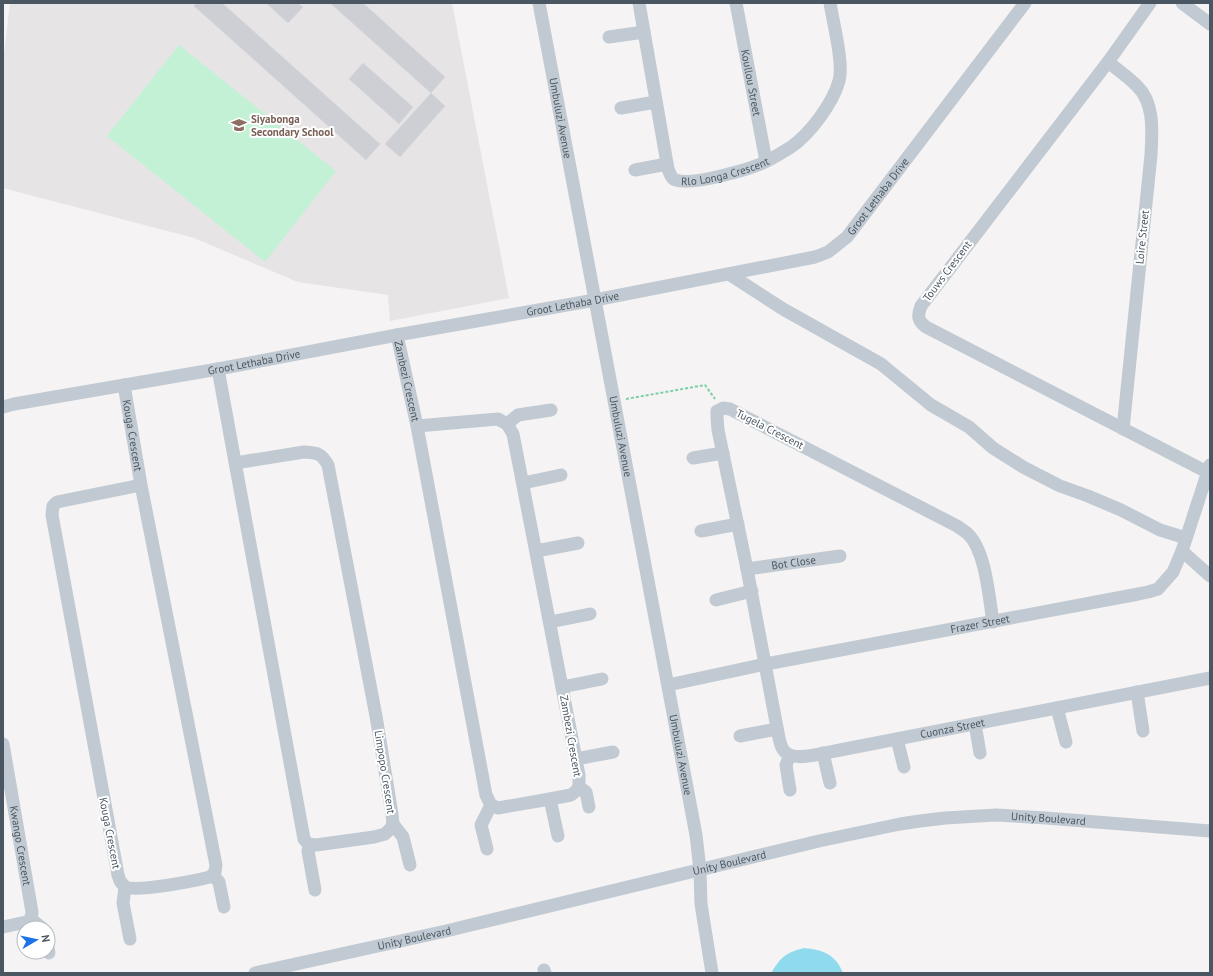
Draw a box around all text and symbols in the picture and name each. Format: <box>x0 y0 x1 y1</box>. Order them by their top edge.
street label: Koullou Street <box>738 48 764 117</box>
street label: Umbuluzi Avenue <box>546 76 575 160</box>
place label: Siyabonga Secondary School <box>251 112 334 139</box>
school or university icon: Siyabonga Secondary School <box>230 116 248 134</box>
street label: Rlo Longa Crescent <box>681 154 772 188</box>
street label: Groot Lethaba Drive <box>844 154 912 238</box>
street label: Loire Street <box>1132 209 1152 265</box>
street label: Touws Crescent <box>920 238 974 304</box>
street label: Groot Lethaba Drive <box>525 288 621 319</box>
street label: Zambezi Crescent <box>391 339 423 423</box>
street label: Groot Lethaba Drive <box>207 346 302 378</box>
street label: Umbuluzi Avenue <box>606 395 635 478</box>
street label: Kouga Crescent <box>120 398 146 472</box>
street label: Tugela Crescent <box>734 406 806 452</box>
street label: Bot Close <box>770 552 817 573</box>
street label: Frazer Street <box>949 611 1011 636</box>
street label: Zambezi Crescent <box>557 694 585 778</box>
street label: Umbuluzi Avenue <box>666 713 695 797</box>
street label: Cuonza Street <box>919 715 986 741</box>
street label: Limpopo Crescent <box>371 729 399 815</box>
street label: Kouga Crescent <box>96 796 124 870</box>
street label: Kwango Crescent <box>7 805 34 887</box>
street label: Unity Boulevard <box>1011 809 1086 828</box>
street label: Unity Boulevard <box>691 847 767 878</box>
north arrow <box>16 920 56 960</box>
street label: Unity Boulevard <box>376 923 452 953</box>
text: N <box>38 934 53 943</box>

